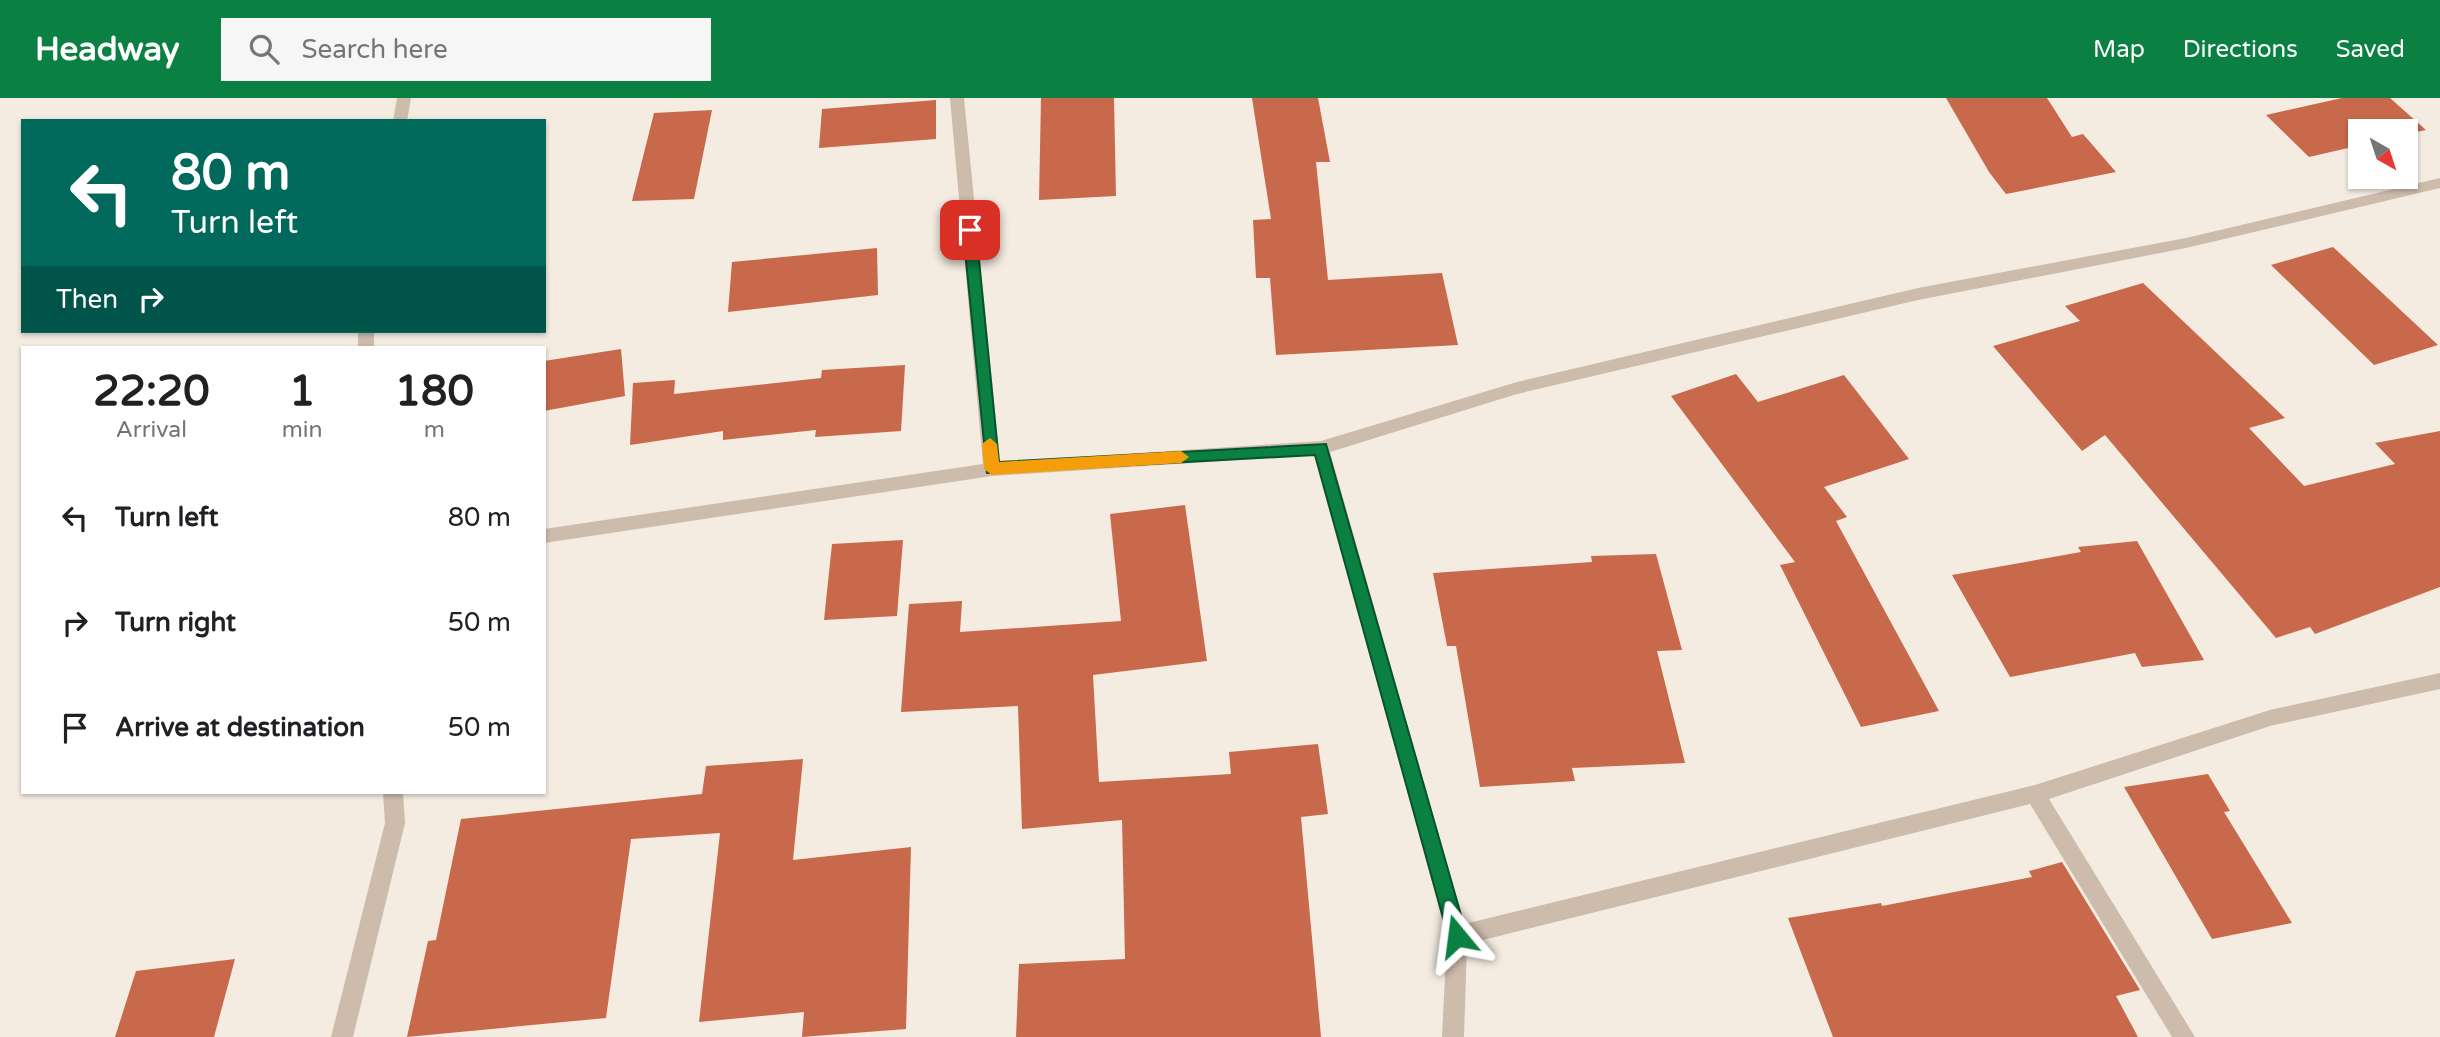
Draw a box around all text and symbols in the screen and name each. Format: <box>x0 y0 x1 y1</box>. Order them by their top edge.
search box <box>221 18 711 81</box>
text: Headway <box>35 30 179 69</box>
icon: search <box>245 30 283 68</box>
text: Search here <box>301 34 448 65</box>
text: Map <box>2093 35 2145 64</box>
text: Directions <box>2183 35 2298 64</box>
text: Saved <box>2336 35 2405 64</box>
north arrow <box>2348 119 2418 189</box>
map controls <box>2348 119 2418 189</box>
text: 80 m <box>171 144 290 203</box>
icon: left <box>56 147 147 238</box>
pin <box>940 200 1000 260</box>
text: Turn left <box>171 204 298 242</box>
icon: arrive <box>951 211 989 249</box>
icon: right <box>132 280 170 318</box>
text: Then <box>56 284 118 315</box>
text: 22:20 <box>93 366 210 417</box>
text: 1 <box>289 366 315 417</box>
text: 180 <box>395 366 474 417</box>
text: Arrival <box>116 416 187 444</box>
text: min <box>282 416 323 444</box>
text: m <box>424 416 445 444</box>
icon: left <box>56 499 94 537</box>
text: Turn left <box>115 502 218 533</box>
text: 80 m <box>448 502 511 533</box>
icon: right <box>56 604 94 642</box>
text: Turn right <box>115 607 236 638</box>
text: 50 m <box>448 607 511 638</box>
icon: arrive <box>56 709 94 747</box>
text: Arrive at destination <box>115 712 365 743</box>
text: 50 m <box>448 712 511 743</box>
position arrow <box>1420 899 1494 973</box>

